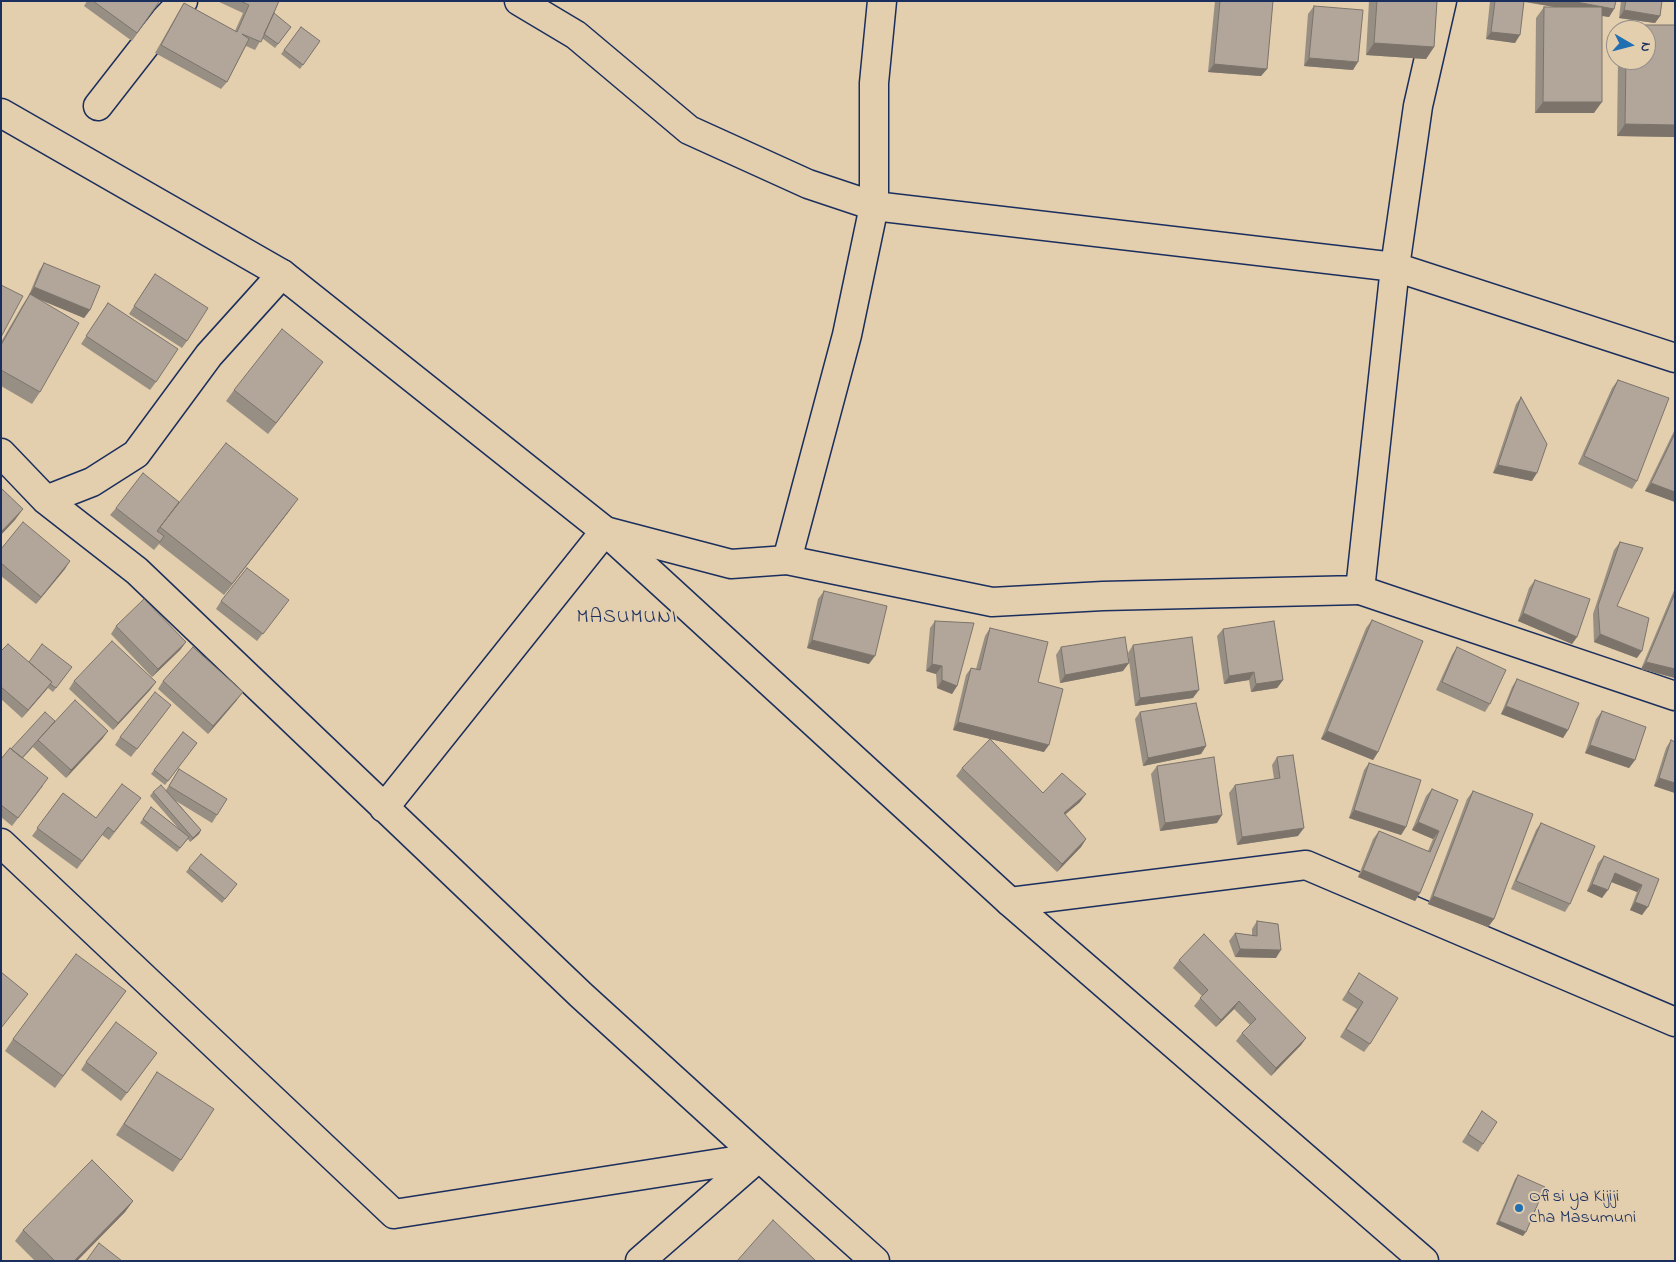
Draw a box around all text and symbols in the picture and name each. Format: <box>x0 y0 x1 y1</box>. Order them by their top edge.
north arrow <box>1606 20 1656 70</box>
text: N <box>1634 41 1656 53</box>
district label: MASUMUNI <box>576 607 678 631</box>
place label: Ofisi ya Kijiji cha Masumuni <box>1529 1187 1636 1230</box>
marker: Ofisi ya Kijiji cha Masumuni <box>1513 1202 1525 1214</box>

